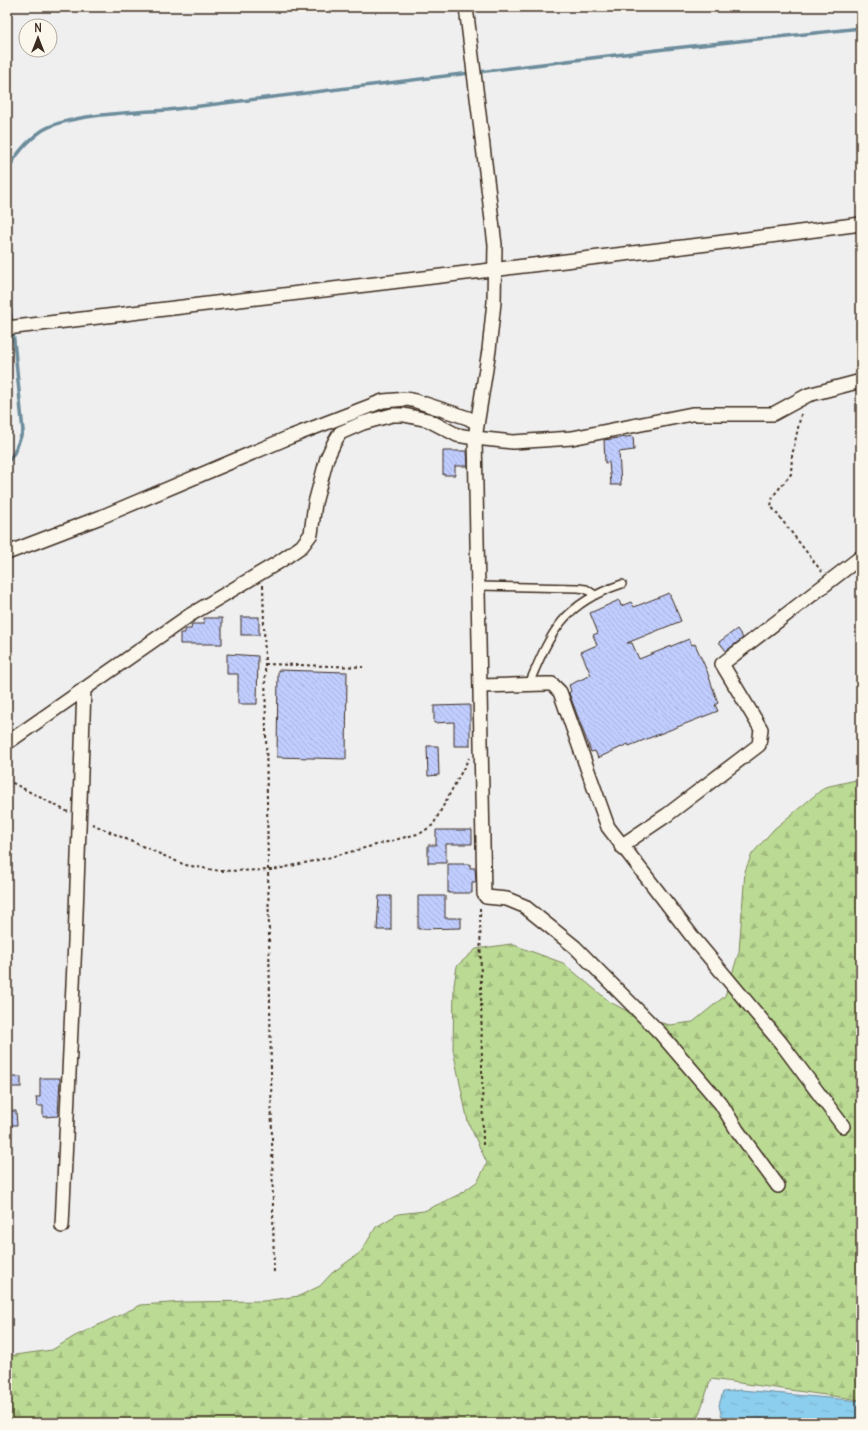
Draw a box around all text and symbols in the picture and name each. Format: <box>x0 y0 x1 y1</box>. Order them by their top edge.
north arrow <box>18 18 58 58</box>
text: N <box>34 21 42 35</box>

